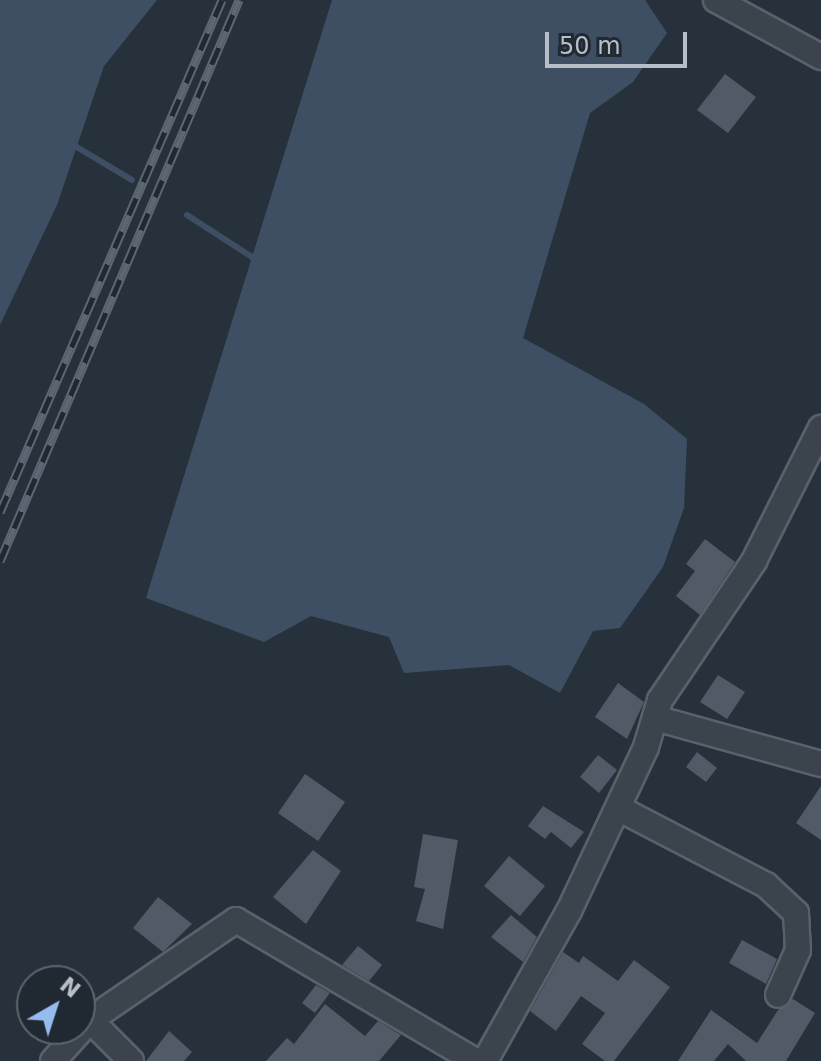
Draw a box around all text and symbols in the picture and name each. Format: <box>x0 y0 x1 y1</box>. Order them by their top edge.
scale bar <box>549 16 691 66</box>
text: 50 m <box>559 32 621 60</box>
north arrow <box>16 965 96 1045</box>
text: N <box>55 972 85 1003</box>

